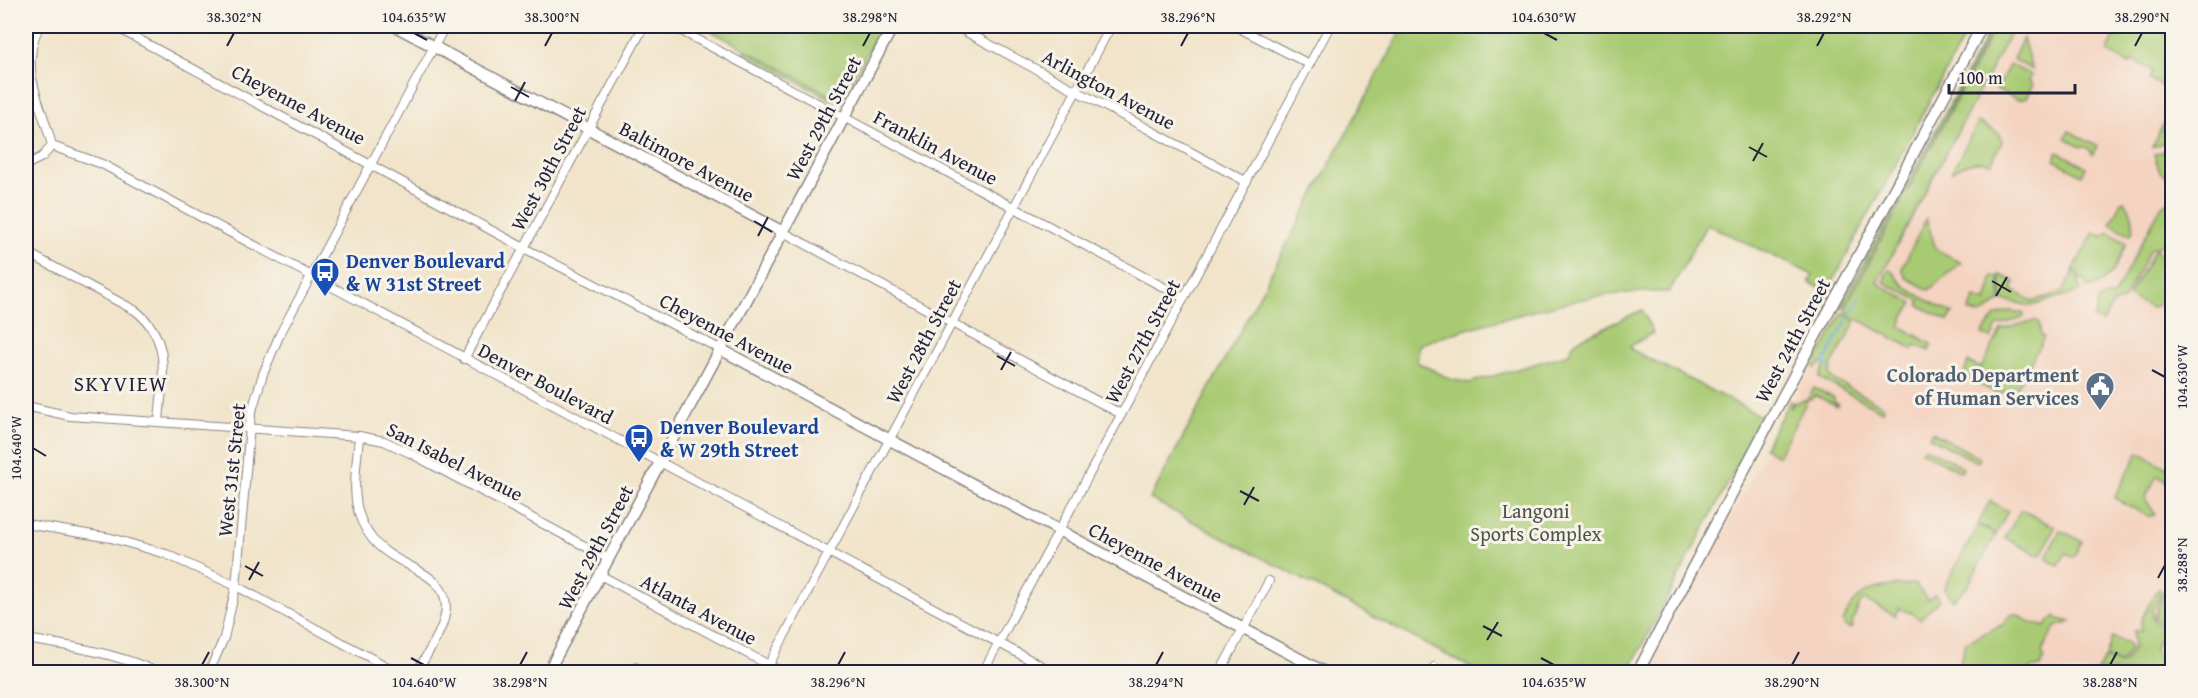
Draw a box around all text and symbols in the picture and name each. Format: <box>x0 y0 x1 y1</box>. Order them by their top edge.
text: 38.302°N <box>207 6 262 27</box>
text: 104.635°W <box>381 6 447 27</box>
text: 38.300°N <box>525 6 580 27</box>
text: 38.298°N <box>843 6 898 27</box>
text: 38.296°N <box>1161 6 1216 27</box>
text: 104.630°W <box>1511 6 1577 27</box>
text: 38.292°N <box>1797 6 1852 27</box>
text: 38.290°N <box>2115 6 2170 27</box>
street label: Arlington Avenue <box>1037 42 1181 136</box>
street label: West 29th Street <box>778 50 868 186</box>
street label: Cheyenne Avenue <box>227 56 371 152</box>
scale bar <box>1949 57 2075 95</box>
text: 100 m <box>1958 64 2003 91</box>
street label: West 30th Street <box>503 100 593 236</box>
street label: Franklin Avenue <box>869 102 1003 192</box>
street label: Baltimore Avenue <box>614 113 760 209</box>
place label: Denver Boulevard & W 31st Street <box>346 246 505 298</box>
bus stop icon: Denver Boulevard & W 31st Street <box>309 256 341 298</box>
street label: West 24th Street <box>1747 272 1837 408</box>
street label: West 28th Street <box>878 273 968 409</box>
street label: West 27th Street <box>1097 273 1187 409</box>
street label: Cheyenne Avenue <box>655 285 799 381</box>
street label: Denver Boulevard <box>473 335 619 431</box>
text: 104.630°W <box>2171 344 2192 410</box>
place label: Colorado Department of Human Services <box>1887 360 2079 412</box>
district label: SKYVIEW <box>74 368 168 399</box>
public building icon: Colorado Department of Human Services <box>2084 370 2116 412</box>
street label: West 31st Street <box>210 402 252 538</box>
place label: Denver Boulevard & W 29th Street <box>660 412 819 464</box>
street label: San Isabel Avenue <box>382 414 528 508</box>
text: 104.640°W <box>5 415 26 481</box>
bus stop icon: Denver Boulevard & W 29th Street <box>623 422 655 464</box>
street label: West 29th Street <box>550 479 640 615</box>
park label: Langoni Sports Complex <box>1470 496 1603 548</box>
street label: Cheyenne Avenue <box>1084 514 1228 610</box>
text: 38.288°N <box>2171 537 2192 592</box>
street label: Atlanta Avenue <box>636 566 762 652</box>
text: 38.300°N <box>175 671 230 692</box>
text: 104.640°W <box>391 671 457 692</box>
text: 38.298°N <box>493 671 548 692</box>
text: 38.296°N <box>811 671 866 692</box>
text: 38.294°N <box>1129 671 1184 692</box>
text: 104.635°W <box>1521 671 1587 692</box>
text: 38.290°N <box>1765 671 1820 692</box>
text: 38.288°N <box>2083 671 2138 692</box>

